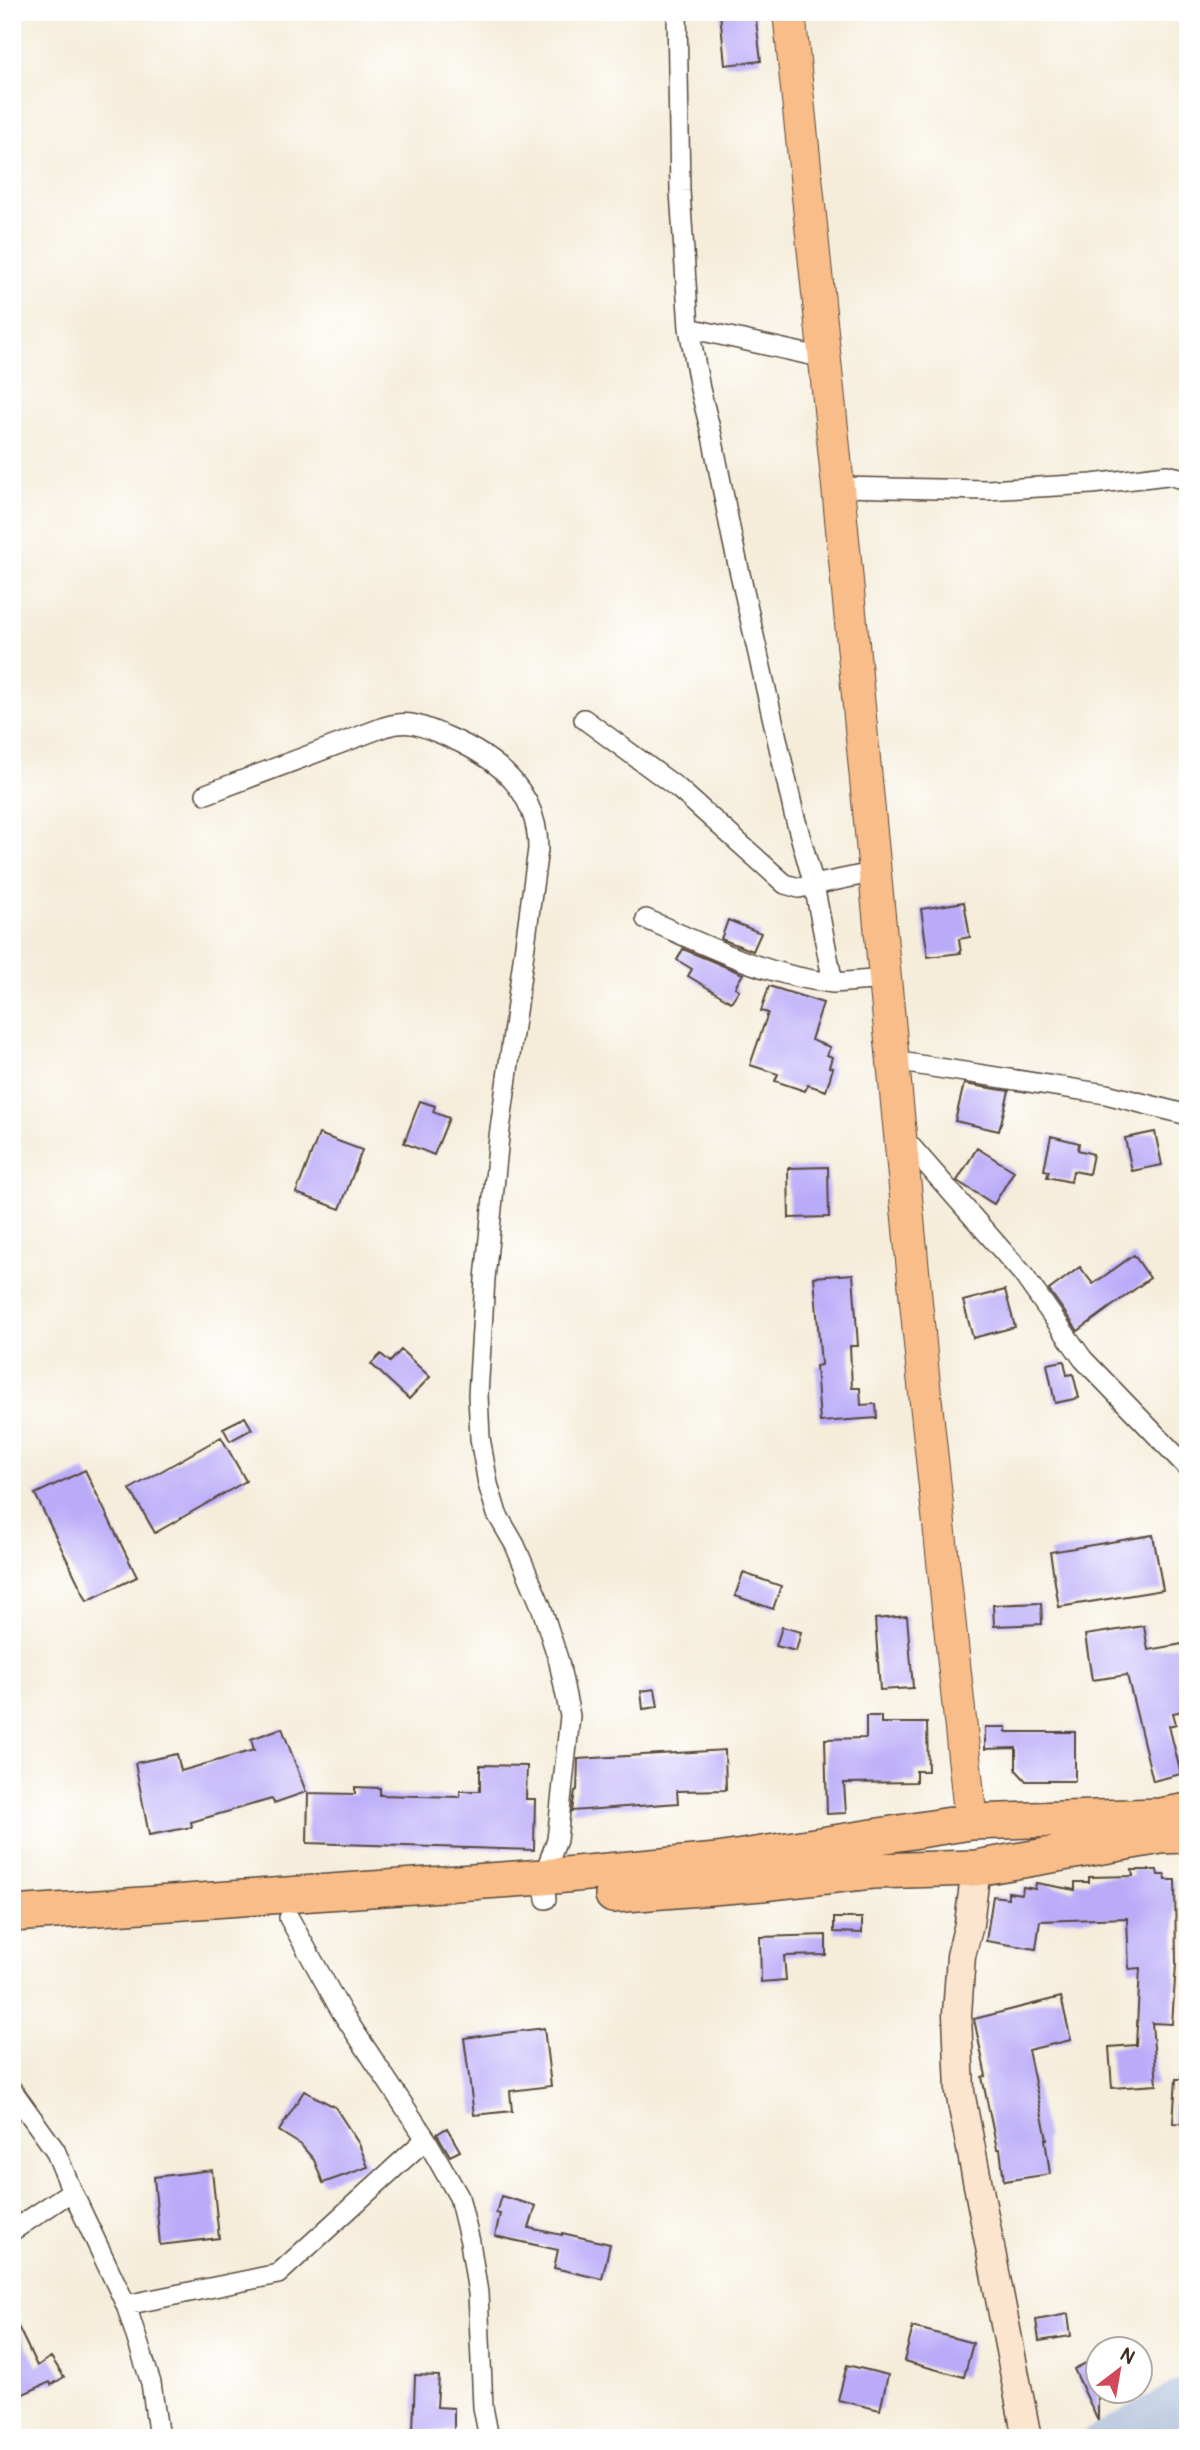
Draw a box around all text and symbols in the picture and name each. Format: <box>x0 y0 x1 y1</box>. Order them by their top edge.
north arrow <box>1084 2334 1154 2404</box>
text: N <box>1116 2343 1139 2370</box>

